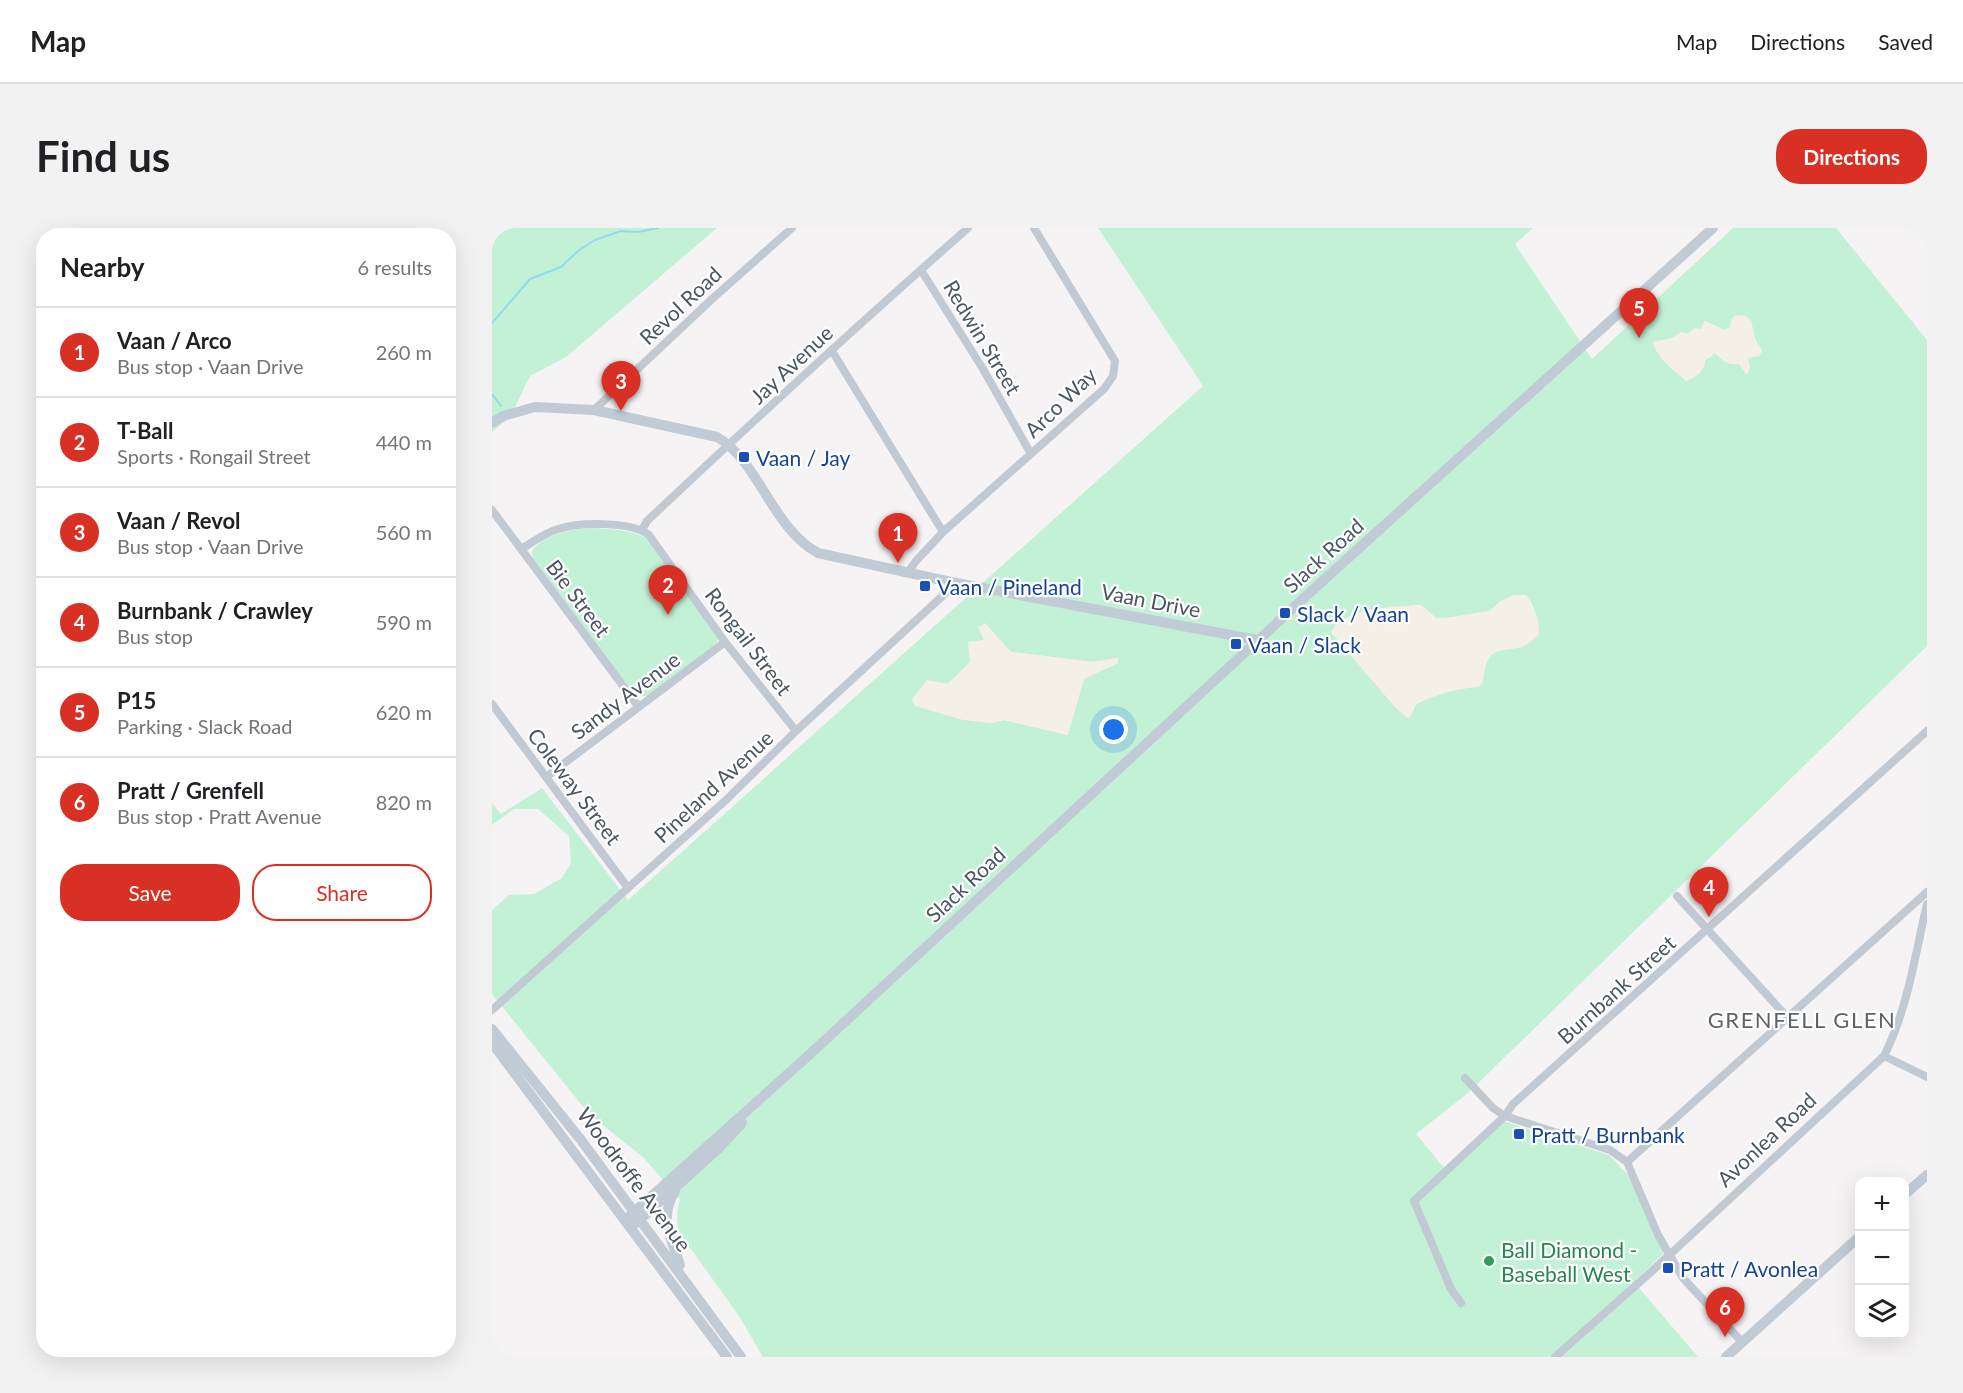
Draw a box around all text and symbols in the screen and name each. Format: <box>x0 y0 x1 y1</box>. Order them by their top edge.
text: Map <box>30 24 86 58</box>
text: Map <box>1676 29 1717 54</box>
text: Directions <box>1750 29 1845 54</box>
text: Saved <box>1878 29 1933 54</box>
button: Directions <box>1776 129 1927 184</box>
text: Find us <box>36 131 170 181</box>
text: Nearby <box>60 251 145 283</box>
text: 6 results <box>357 255 432 279</box>
street label: Revol Road <box>634 261 726 349</box>
street label: Redwin Street <box>939 275 1027 399</box>
pin: 5 <box>1620 288 1658 338</box>
street label: Jay Avenue <box>745 320 837 408</box>
text: Vaan / Arco <box>117 327 232 354</box>
text: 1 <box>74 340 85 364</box>
text: 260 m <box>376 340 432 364</box>
text: Bus stop · Vaan Drive <box>117 354 304 378</box>
pin: 3 <box>602 362 640 411</box>
street label: Arco Way <box>1019 362 1101 442</box>
text: T-Ball <box>117 417 173 444</box>
text: 2 <box>74 430 85 454</box>
text: 440 m <box>376 430 432 454</box>
text: Sports · Rongail Street <box>117 444 311 468</box>
place label: Vaan / Jay <box>756 445 851 470</box>
marker: Vaan / Jay <box>737 450 751 464</box>
text: Vaan / Revol <box>117 507 241 534</box>
street label: Slack Road <box>1278 512 1368 598</box>
pin: 1 <box>878 514 918 563</box>
text: 3 <box>74 520 85 544</box>
text: 560 m <box>376 520 432 544</box>
text: Bus stop · Vaan Drive <box>117 534 304 558</box>
street label: Bie Street <box>542 554 616 642</box>
pin: 2 <box>648 566 687 615</box>
place label: Vaan / Pineland <box>937 574 1082 599</box>
street label: Vaan Drive <box>1099 578 1203 622</box>
marker: Vaan / Pineland <box>918 579 932 593</box>
street label: Rongail Street <box>700 582 798 700</box>
text: Burnbank / Crawley <box>117 597 313 624</box>
place label: Slack / Vaan <box>1297 601 1409 626</box>
marker: Slack / Vaan <box>1278 606 1292 620</box>
text: 4 <box>74 610 85 634</box>
text: 590 m <box>376 610 432 634</box>
text: Bus stop <box>117 624 193 648</box>
place label: Vaan / Slack <box>1248 632 1361 657</box>
marker: Vaan / Slack <box>1229 637 1243 651</box>
street label: Sandy Avenue <box>566 646 684 744</box>
text: P15 <box>117 687 156 714</box>
text: 5 <box>74 700 85 724</box>
text: 620 m <box>376 700 432 724</box>
text: Parking · Slack Road <box>117 714 292 738</box>
your location <box>1099 715 1128 744</box>
street label: Coleway Street <box>523 723 627 849</box>
street label: Pineland Avenue <box>648 725 778 847</box>
text: Pratt / Grenfell <box>117 777 264 804</box>
text: 6 <box>74 790 85 814</box>
text: 820 m <box>376 790 432 814</box>
text: Bus stop · Pratt Avenue <box>117 804 322 828</box>
street label: Slack Road <box>920 841 1010 927</box>
button: Save <box>60 864 240 921</box>
button: Share <box>252 864 432 921</box>
pin: 4 <box>1690 868 1728 917</box>
street label: Burnbank Street <box>1552 929 1680 1048</box>
district label: GRENFELL GLEN <box>1708 1006 1896 1033</box>
street label: Avonlea Road <box>1711 1087 1821 1191</box>
street label: Woodroffe Avenue <box>573 1102 697 1256</box>
place label: Pratt / Burnbank <box>1531 1122 1685 1147</box>
marker: Pratt / Burnbank <box>1512 1127 1526 1141</box>
map controls <box>1855 1177 1909 1339</box>
button: + <box>1855 1177 1909 1231</box>
button: − <box>1855 1231 1909 1285</box>
place label: Ball Diamond - Baseball West <box>1501 1237 1637 1286</box>
marker: Ball Diamond - Baseball West <box>1482 1254 1496 1268</box>
place label: Pratt / Avonlea <box>1680 1256 1818 1281</box>
marker: Pratt / Avonlea <box>1661 1261 1675 1275</box>
button: layers <box>1855 1285 1909 1339</box>
pin: 6 <box>1706 1288 1744 1337</box>

